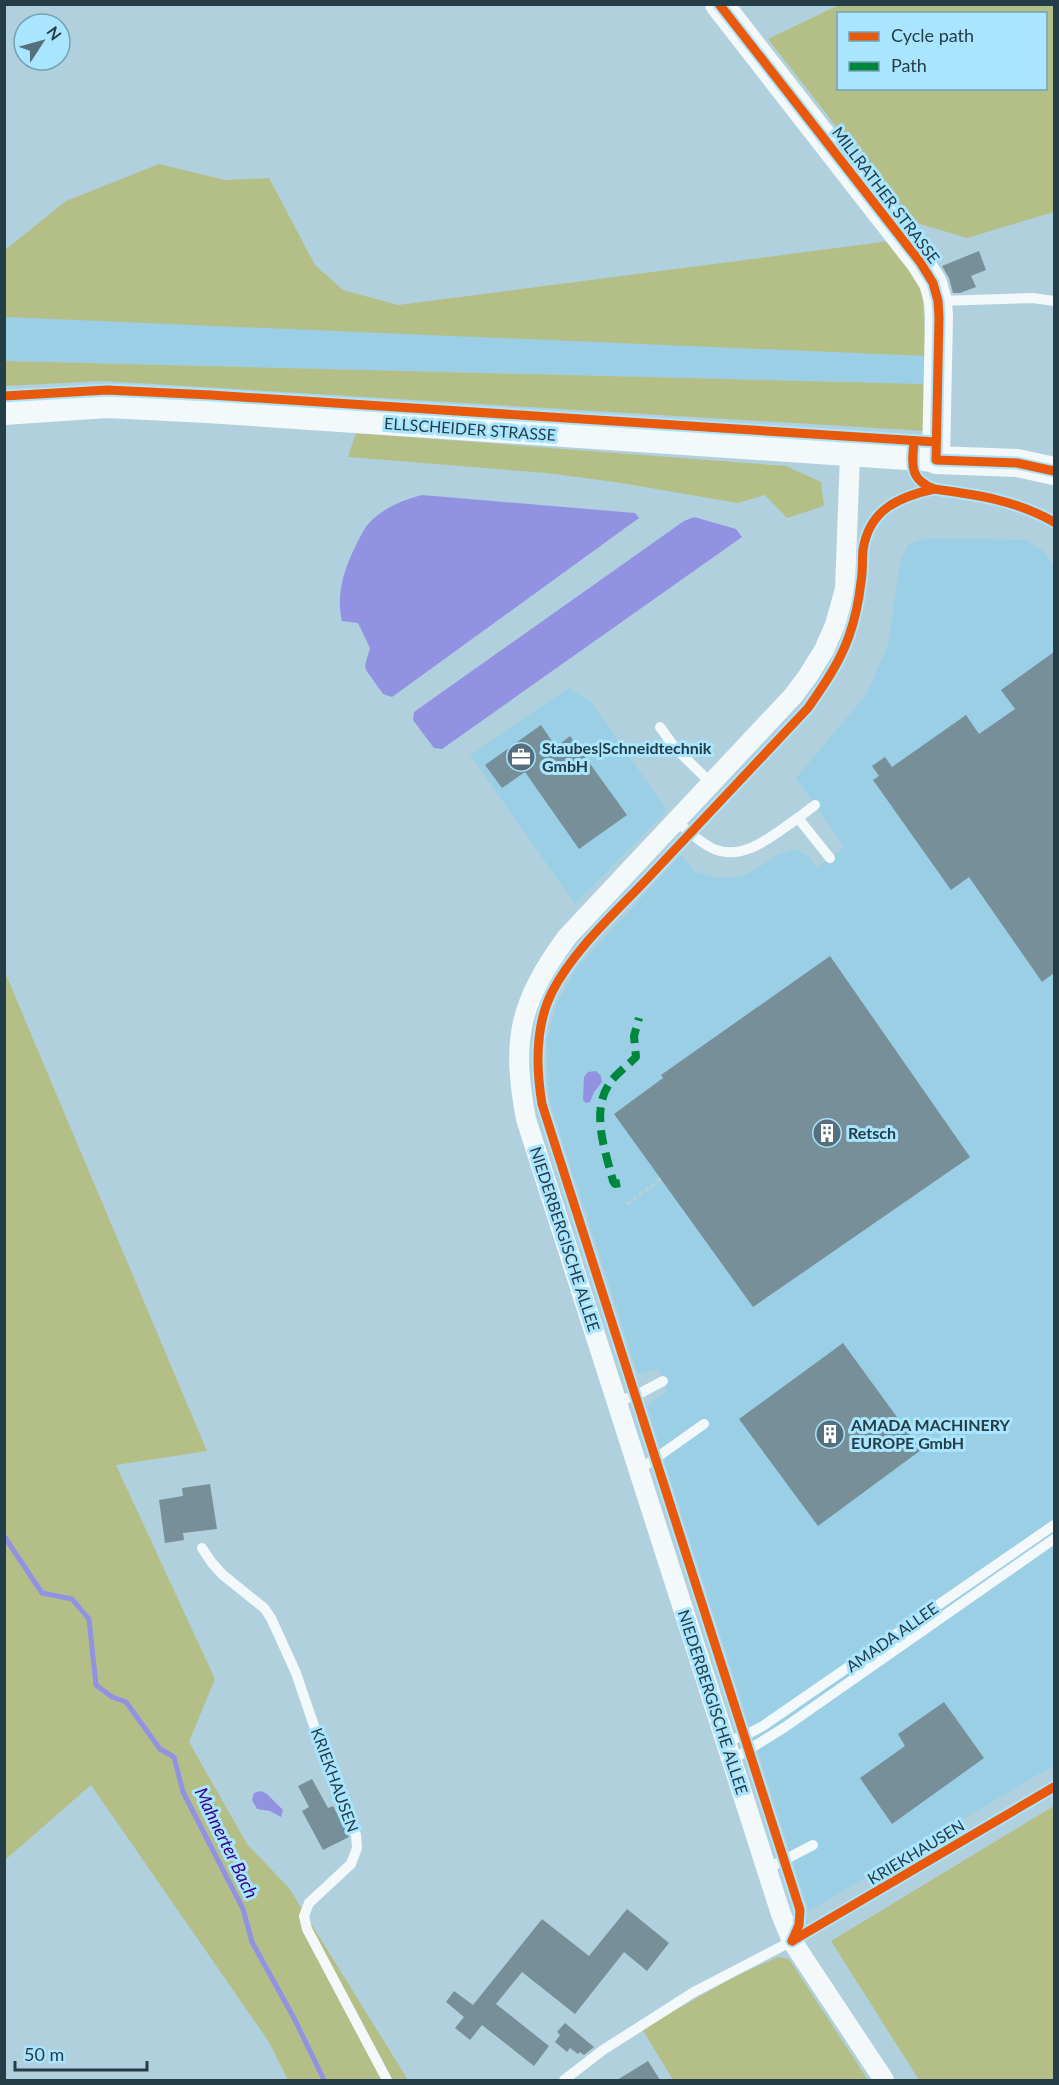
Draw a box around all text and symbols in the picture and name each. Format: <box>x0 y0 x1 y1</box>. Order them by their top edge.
north arrow <box>12 12 72 72</box>
legend <box>837 12 1047 90</box>
text: N <box>43 22 66 43</box>
text: Cycle path <box>891 24 974 46</box>
text: Path <box>891 54 927 76</box>
street label: MILLRATHER STRASSE <box>829 123 944 267</box>
street label: ELLSCHEIDER STRASSE <box>384 413 557 444</box>
place label: Staubes|Schneidtechnik GmbH <box>542 738 712 775</box>
office icon: Staubes|Schneidtechnik GmbH <box>505 741 537 773</box>
building icon: Retsch <box>811 1117 843 1149</box>
place label: Retsch <box>848 1123 896 1142</box>
street label: NIEDERBERGISCHE ALLEE <box>527 1144 604 1334</box>
place label: AMADA MACHINERY EUROPE GmbH <box>850 1415 1010 1452</box>
building icon: AMADA MACHINERY EUROPE GmbH <box>814 1418 846 1450</box>
street label: AMADA ALLEE <box>842 1598 941 1675</box>
street label: NIEDERBERGISCHE ALLEE <box>675 1607 752 1797</box>
street label: KRIEKHAUSEN <box>308 1725 363 1835</box>
water label: Mahnerter Bach <box>191 1783 263 1902</box>
street label: KRIEKHAUSEN <box>864 1815 968 1888</box>
scale bar <box>15 2034 147 2072</box>
text: 50 m <box>24 2043 64 2065</box>

